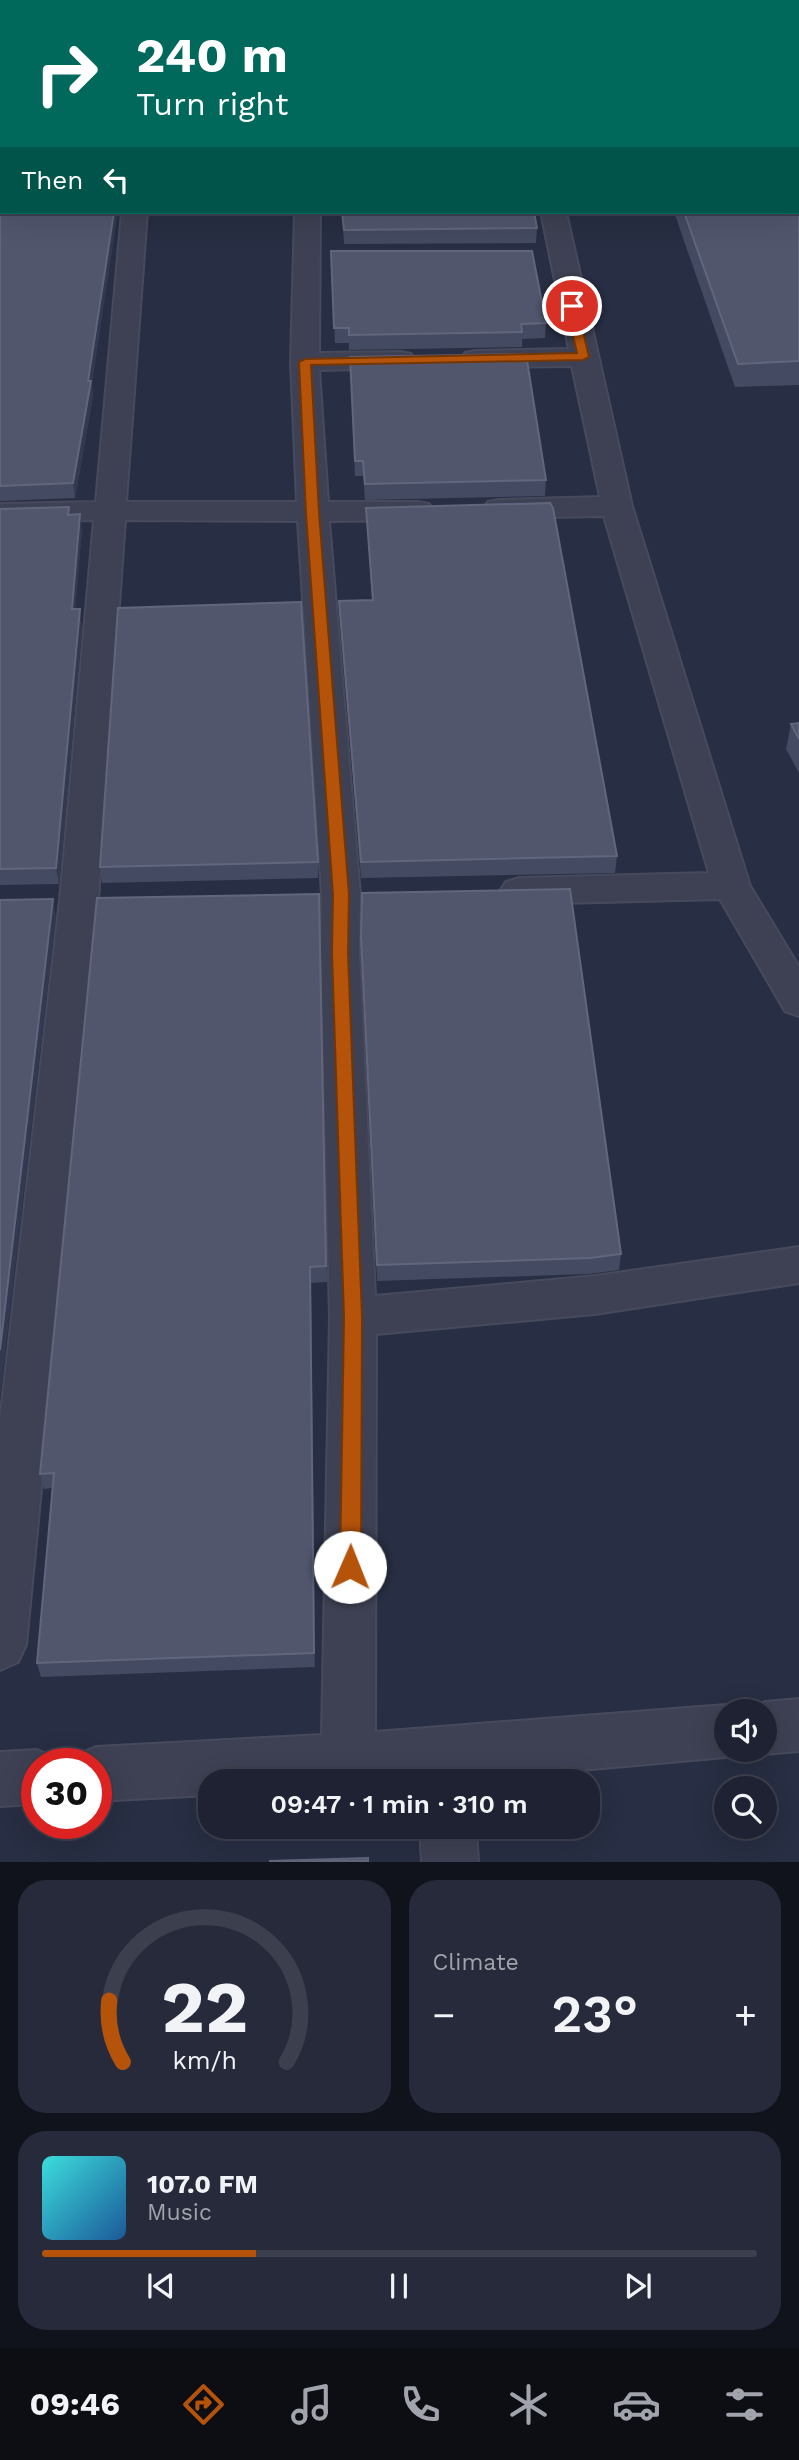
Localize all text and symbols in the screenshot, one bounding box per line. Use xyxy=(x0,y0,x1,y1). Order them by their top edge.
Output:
text: 240 m xyxy=(136,26,288,84)
icon: right xyxy=(21,28,112,119)
text: Turn right xyxy=(136,85,288,123)
icon: left xyxy=(97,161,135,199)
text: Then xyxy=(21,165,83,195)
pin xyxy=(542,276,602,336)
icon: arrive xyxy=(553,287,591,325)
position arrow xyxy=(313,1530,387,1604)
map controls xyxy=(714,1699,777,1839)
button: sound xyxy=(714,1699,777,1762)
speed limit sign: 30 xyxy=(21,1748,112,1839)
button: search xyxy=(714,1776,777,1839)
text: 09:47 · 1 min · 310 m xyxy=(271,1789,528,1819)
text: Climate xyxy=(433,1949,519,1976)
text: 22 xyxy=(161,1965,248,2051)
text: 23° xyxy=(552,1984,638,2045)
text: − xyxy=(433,1993,455,2037)
text: + xyxy=(734,1993,757,2037)
text: km/h xyxy=(172,2046,236,2075)
text: 107.0 FM xyxy=(147,2169,258,2199)
text: Music xyxy=(147,2199,212,2226)
icon: previous xyxy=(142,2267,180,2305)
icon: pause xyxy=(380,2267,418,2305)
icon: next xyxy=(619,2267,657,2305)
icon: directions xyxy=(179,2380,228,2429)
icon: music xyxy=(287,2380,336,2429)
icon: phone xyxy=(396,2380,445,2429)
icon: climate xyxy=(504,2380,553,2429)
icon: car xyxy=(612,2380,661,2429)
icon: filters xyxy=(720,2380,769,2429)
text: 09:46 xyxy=(30,2385,120,2423)

